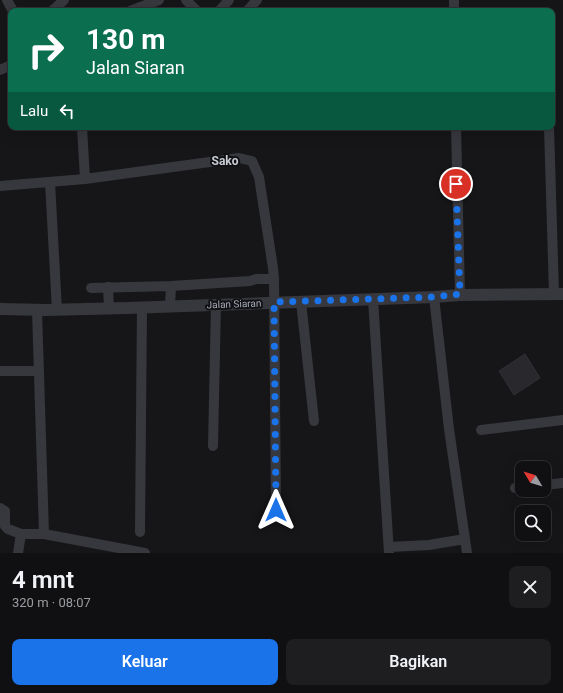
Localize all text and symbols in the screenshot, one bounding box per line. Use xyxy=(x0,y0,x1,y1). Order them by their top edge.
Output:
text: 130 m xyxy=(86,23,165,56)
icon: right xyxy=(20,24,72,76)
text: Jalan Siaran xyxy=(86,57,185,78)
icon: left xyxy=(56,100,78,122)
text: Lalu xyxy=(20,102,48,120)
district label: Sako xyxy=(212,154,239,168)
pin xyxy=(439,167,473,201)
icon: arrive xyxy=(445,173,467,195)
street label: Jalan Siaran xyxy=(206,298,262,310)
north arrow xyxy=(515,461,551,497)
map controls xyxy=(515,461,551,541)
position arrow xyxy=(255,489,297,531)
button: search xyxy=(515,505,551,541)
text: 4 mnt xyxy=(12,566,74,594)
button: close xyxy=(509,566,551,608)
text: 320 m · 08:07 xyxy=(12,595,91,610)
button: Keluar xyxy=(12,639,278,685)
button: Bagikan xyxy=(286,639,551,685)

